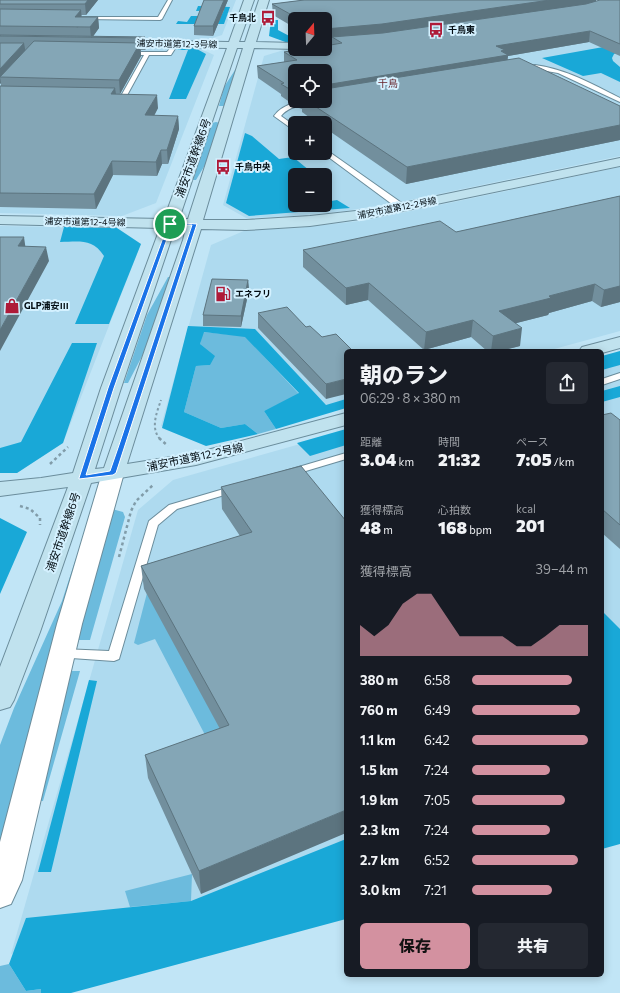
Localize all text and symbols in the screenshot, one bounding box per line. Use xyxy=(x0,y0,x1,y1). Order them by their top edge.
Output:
bus stop icon: 千鳥北 xyxy=(259,9,277,27)
place label: 千鳥北 xyxy=(229,12,256,23)
north arrow xyxy=(288,12,332,56)
map controls xyxy=(288,12,332,212)
bus stop icon: 千鳥東 xyxy=(427,21,445,39)
place label: 千鳥東 xyxy=(448,24,475,35)
street label: 浦安市道第12-3号線 xyxy=(137,37,218,50)
button: locate xyxy=(288,64,332,108)
district label: 千鳥 xyxy=(378,77,398,89)
street label: 浦安市道幹線6号 xyxy=(172,116,213,199)
button: + xyxy=(288,116,332,160)
bus stop icon: 千鳥中央 xyxy=(214,158,232,176)
place label: 千鳥中央 xyxy=(235,161,271,172)
button: − xyxy=(288,168,332,212)
street label: 浦安市道第12-2号線 xyxy=(356,194,439,221)
pin xyxy=(153,207,187,241)
icon: arrive xyxy=(159,213,181,235)
street label: 浦安市道第12-4号線 xyxy=(44,215,127,228)
fuel station icon: エネフリ xyxy=(214,285,232,303)
place label: エネフリ xyxy=(235,288,271,299)
shop icon: GLP浦安Ⅲ xyxy=(3,297,21,315)
place label: GLP浦安Ⅲ xyxy=(24,300,69,311)
text: 朝のラン xyxy=(360,361,448,388)
button: share xyxy=(546,362,588,404)
text: 06:29 · 8 × 380 m xyxy=(360,390,460,406)
text: 距離 xyxy=(360,435,382,448)
text: 時間 xyxy=(438,435,460,448)
text: ペース xyxy=(516,435,548,448)
street label: 浦安市道第12-2号線 xyxy=(145,440,244,473)
text: 3.04 xyxy=(360,449,396,470)
text: 21:32 xyxy=(438,449,480,470)
text: 7:05 xyxy=(516,449,552,470)
text: km xyxy=(396,455,414,468)
text: /km xyxy=(552,455,574,468)
street label: 浦安市道幹線6号 xyxy=(43,490,82,574)
text: kcal xyxy=(516,502,536,515)
text: 獲得標高 xyxy=(360,503,404,516)
text: 心拍数 xyxy=(438,503,471,516)
text: 201 xyxy=(516,515,545,536)
text: 48 xyxy=(360,517,381,538)
text: 168 xyxy=(438,517,467,538)
text: m xyxy=(381,523,393,536)
text: bpm xyxy=(467,523,492,536)
text: 39–44 m xyxy=(536,561,588,577)
text: 獲得標高 xyxy=(360,563,412,579)
text: 380 m xyxy=(360,672,398,688)
text: 6:58 xyxy=(424,672,450,688)
text: 760 m xyxy=(360,702,398,718)
text: 6:49 xyxy=(424,702,451,718)
text: 1.1 km xyxy=(360,732,396,748)
text: 6:42 xyxy=(424,732,450,748)
text: 1.5 km xyxy=(360,762,398,778)
text: 7:24 xyxy=(424,762,449,778)
text: 1.9 km xyxy=(360,792,398,808)
text: 7:05 xyxy=(424,792,450,808)
text: 2.3 km xyxy=(360,822,400,838)
text: 7:24 xyxy=(424,822,449,838)
text: 2.7 km xyxy=(360,852,399,868)
text: 6:52 xyxy=(424,852,450,868)
text: 3.0 km xyxy=(360,882,401,898)
text: 7:21 xyxy=(424,882,447,898)
button: 保存 xyxy=(360,923,470,969)
button: 共有 xyxy=(478,923,588,969)

